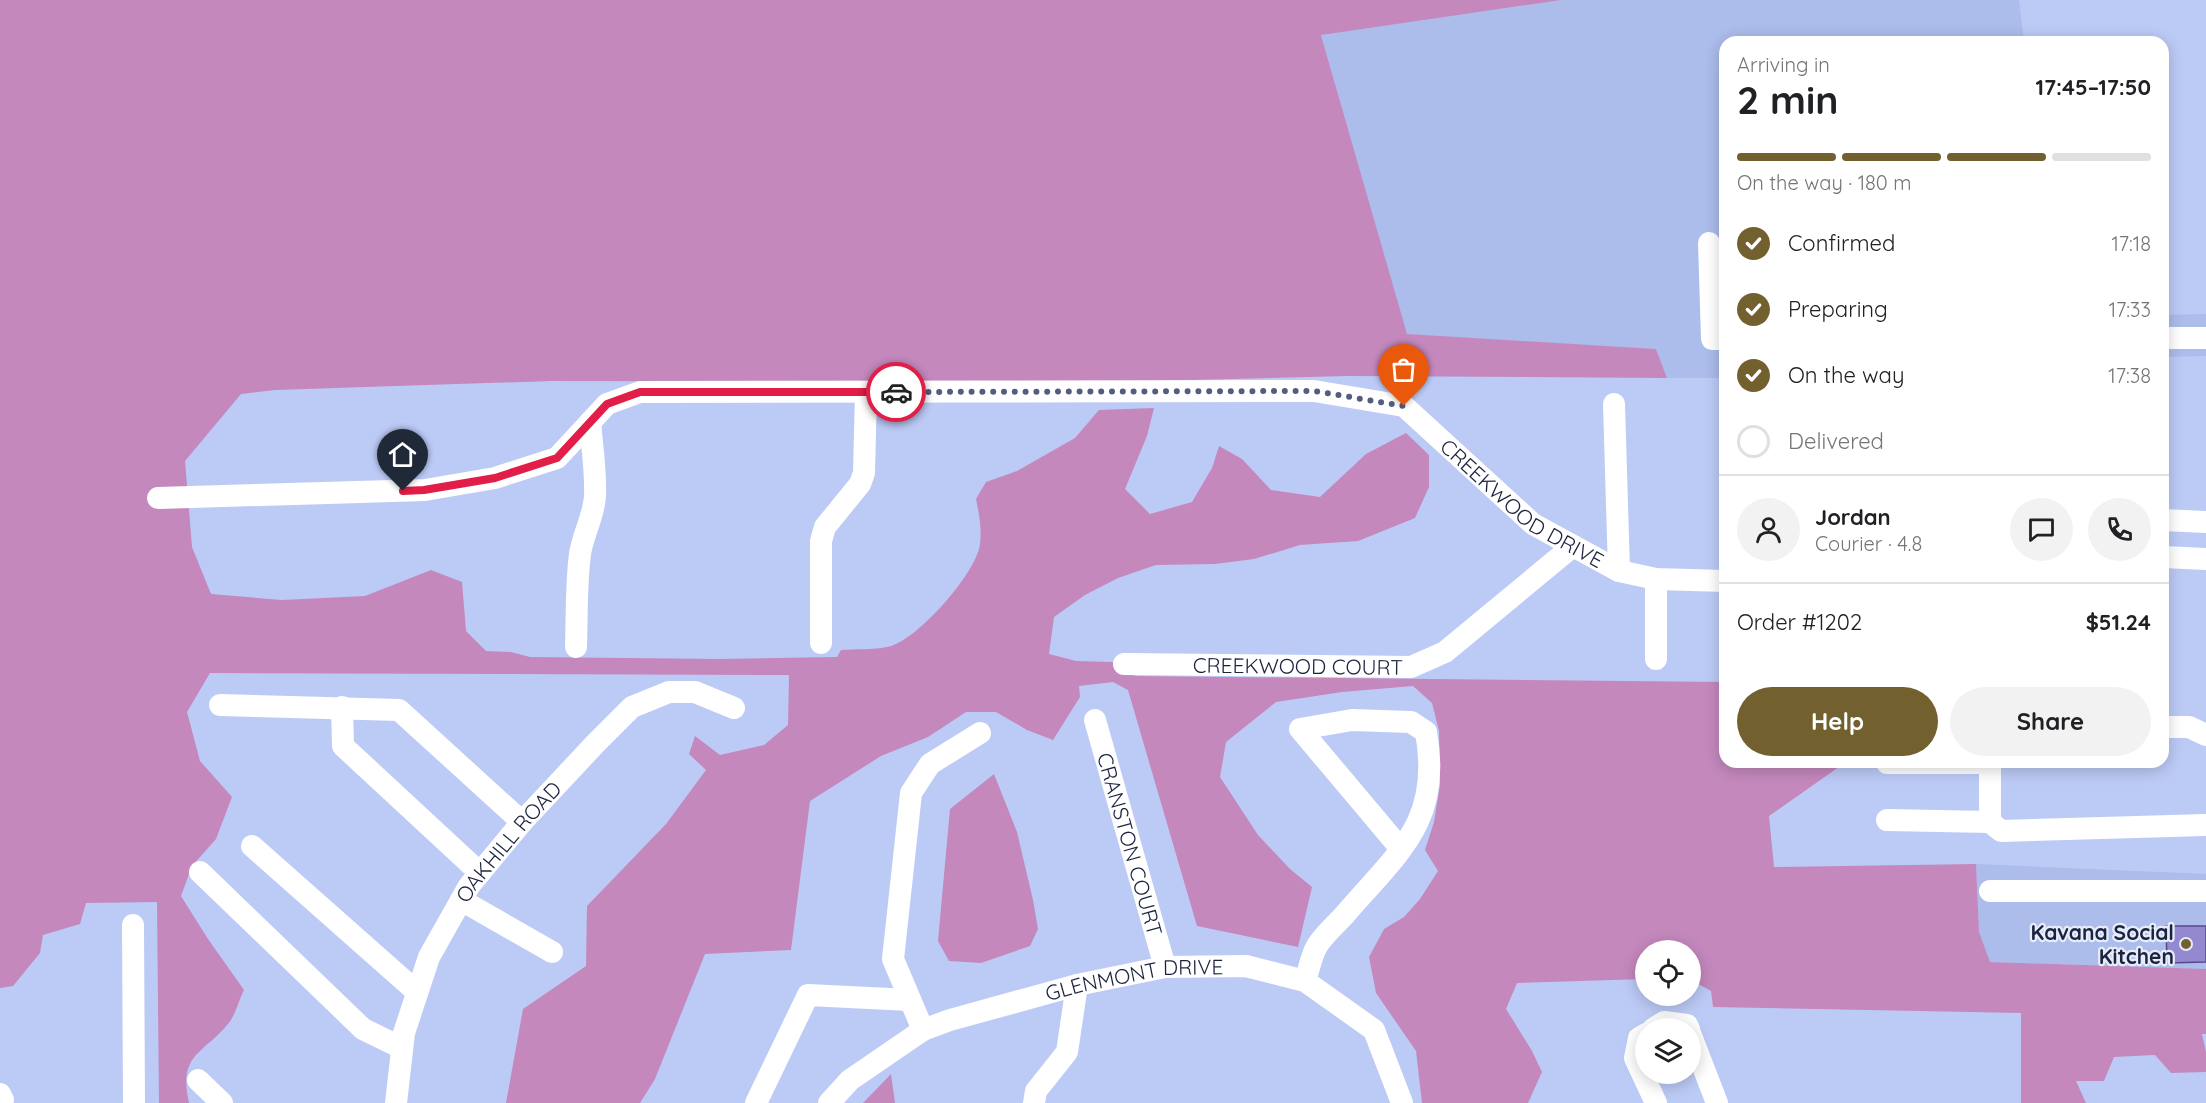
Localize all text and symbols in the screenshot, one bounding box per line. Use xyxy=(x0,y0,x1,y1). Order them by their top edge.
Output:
text: Arriving in xyxy=(1737,52,1830,77)
text: 17:45–17:50 xyxy=(2035,73,2151,101)
text: 2 min xyxy=(1737,75,1839,124)
text: On the way · 180 m xyxy=(1737,170,1911,195)
icon: check xyxy=(1737,227,1770,260)
text: Confirmed xyxy=(1788,229,1895,257)
text: 17:18 xyxy=(2111,231,2151,256)
icon: check xyxy=(1737,293,1770,326)
text: Preparing xyxy=(1788,295,1888,323)
text: 17:33 xyxy=(2109,297,2151,322)
pin xyxy=(1378,344,1429,406)
icon: bag xyxy=(1387,353,1420,386)
icon: check xyxy=(1737,359,1770,392)
text: On the way xyxy=(1788,361,1904,389)
courier xyxy=(866,362,926,422)
text: 17:38 xyxy=(2108,363,2151,388)
icon: car xyxy=(880,376,913,409)
text: Delivered xyxy=(1788,427,1884,455)
pin xyxy=(377,429,428,491)
street label: CREEKWOOD DRIVE xyxy=(1435,433,1608,573)
icon: home xyxy=(386,438,419,471)
button: person xyxy=(1737,498,1800,561)
button: chat xyxy=(2010,498,2073,561)
button: phone xyxy=(2088,498,2151,561)
text: Jordan xyxy=(1815,503,1891,531)
text: Courier · 4.8 xyxy=(1815,531,1922,556)
text: Order #1202 xyxy=(1737,608,1862,636)
text: $51.24 xyxy=(2086,608,2151,636)
street label: CREEKWOOD COURT xyxy=(1193,652,1403,680)
button: Help xyxy=(1737,687,1938,756)
button: Share xyxy=(1950,687,2151,756)
street label: CRANSTON COURT xyxy=(1092,750,1168,939)
street label: OAKHILL ROAD xyxy=(450,776,567,907)
place label: Kavana Social Kitchen xyxy=(2030,919,2174,969)
marker: Kavana Social Kitchen xyxy=(2179,937,2193,951)
map controls xyxy=(1635,940,1701,1084)
button: locate xyxy=(1635,940,1701,1006)
street label: GLENMONT DRIVE xyxy=(1042,953,1223,1006)
button: layers xyxy=(1635,1018,1701,1084)

